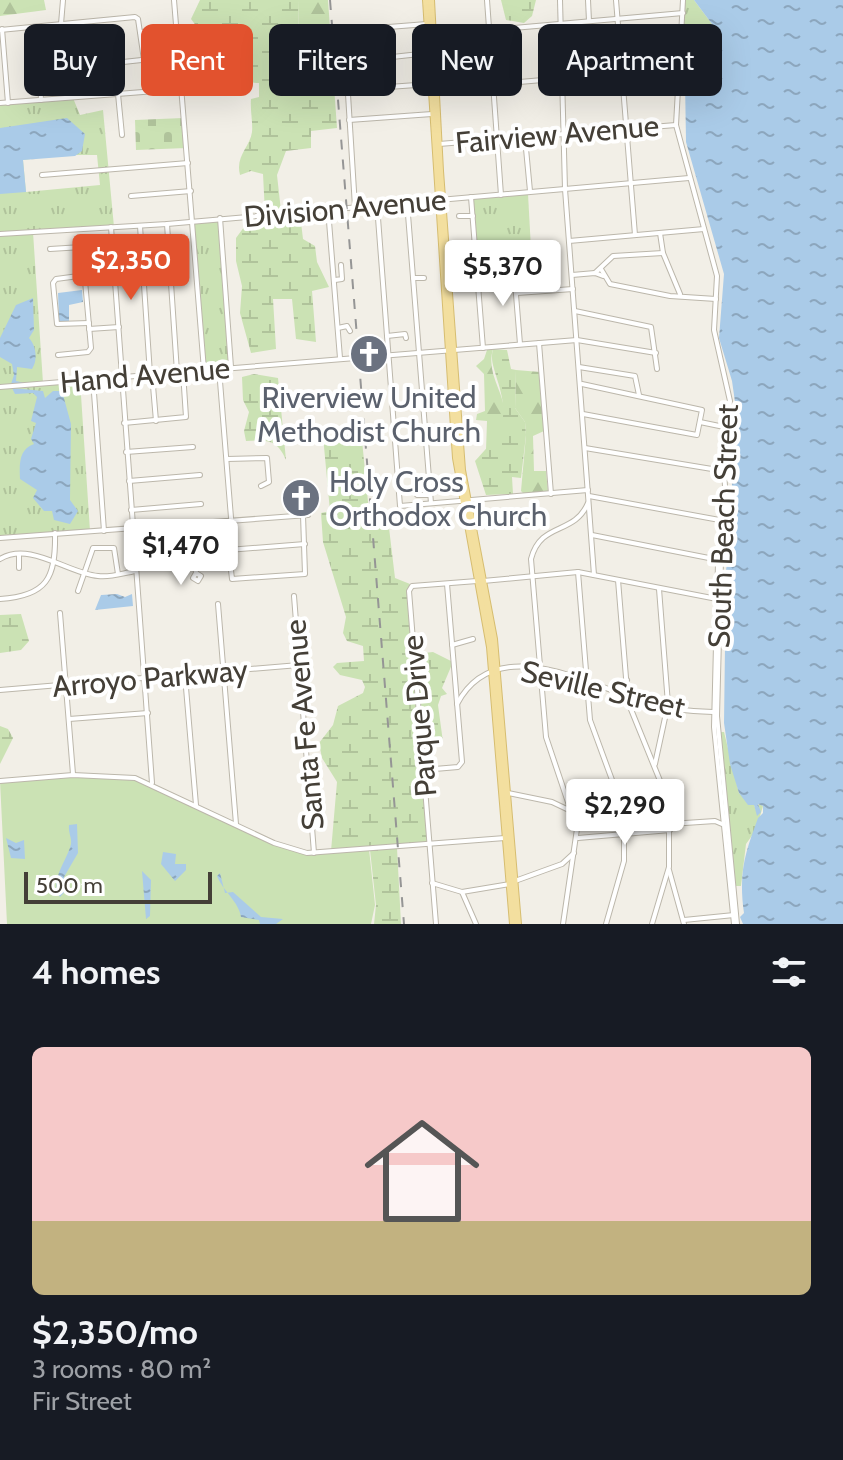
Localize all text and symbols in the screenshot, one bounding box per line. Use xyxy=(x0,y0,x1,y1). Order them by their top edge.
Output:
chip: Buy xyxy=(24,24,125,96)
chip: Rent xyxy=(141,24,253,96)
chip: Filters xyxy=(269,24,396,96)
chip: New xyxy=(412,24,522,96)
chip: Apartment xyxy=(538,24,722,96)
street label: Fairview Avenue xyxy=(454,107,660,161)
street label: Division Avenue xyxy=(242,181,448,235)
pin: $2,350 xyxy=(66,234,196,302)
pin: $5,370 xyxy=(438,240,568,308)
text: $2,350 xyxy=(90,244,172,276)
text: $5,370 xyxy=(463,250,543,282)
church icon: Riverview United Methodist Church xyxy=(348,333,390,375)
street label: Hand Avenue xyxy=(58,349,232,401)
place label: Riverview United Methodist Church xyxy=(257,379,481,450)
street label: South Beach Street xyxy=(700,403,746,649)
place label: Holy Cross Orthodox Church xyxy=(329,463,547,534)
church icon: Holy Cross Orthodox Church xyxy=(280,477,322,519)
pin: $1,470 xyxy=(116,519,246,587)
text: $1,470 xyxy=(142,529,220,561)
street label: Santa Fe Avenue xyxy=(276,618,332,832)
street label: Parque Drive xyxy=(394,634,444,798)
street label: Arroyo Parkway xyxy=(51,651,249,705)
street label: Seville Street xyxy=(517,652,689,726)
pin: $2,290 xyxy=(560,779,690,847)
text: $2,290 xyxy=(584,789,666,821)
scale bar xyxy=(24,868,212,904)
text: 500 m xyxy=(36,872,103,899)
icon: filters xyxy=(767,950,811,994)
text: 4 homes xyxy=(32,951,160,993)
icon: home xyxy=(350,1099,494,1243)
text: $2,350/mo xyxy=(32,1311,198,1353)
text: 3 rooms · 80 m² xyxy=(32,1353,211,1385)
text: Fir Street xyxy=(32,1385,132,1417)

